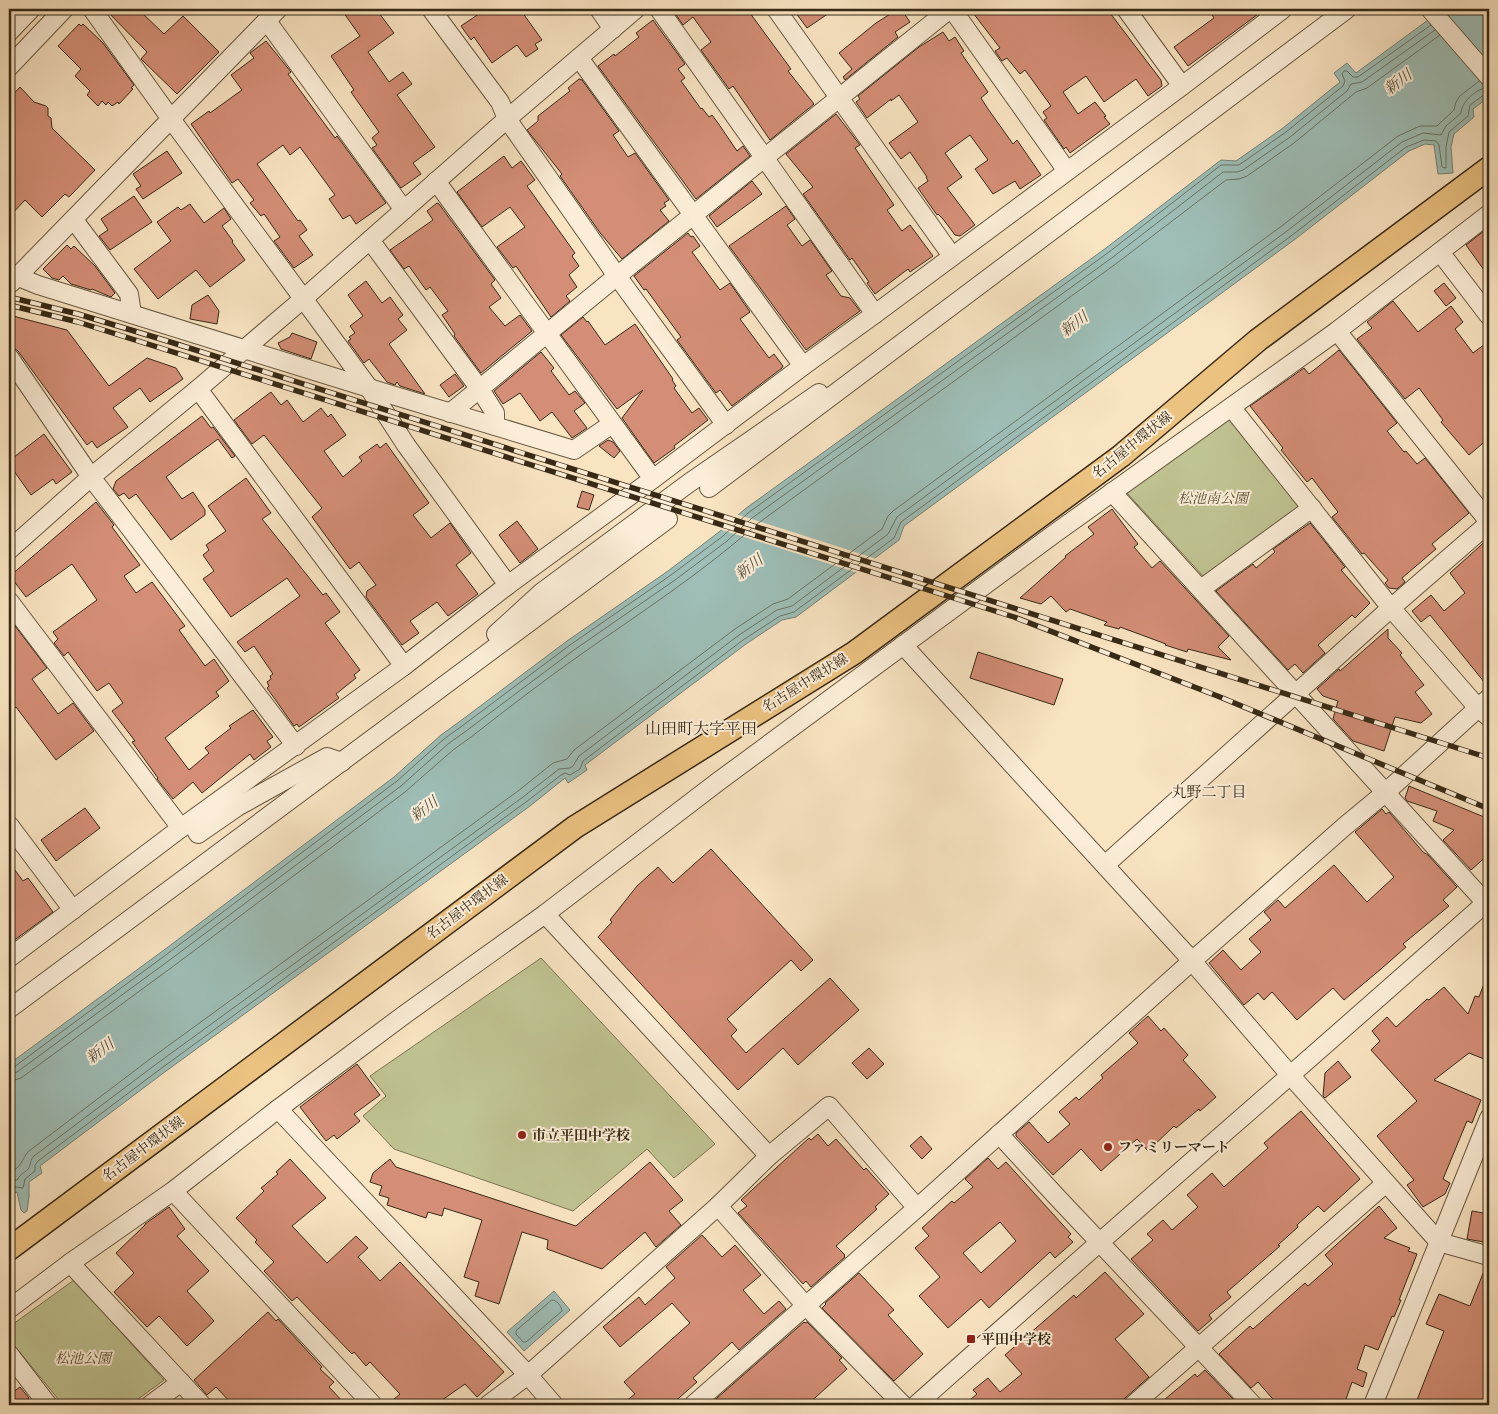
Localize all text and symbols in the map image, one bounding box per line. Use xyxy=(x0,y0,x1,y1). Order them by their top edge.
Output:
water label: 新川 xyxy=(1380,64,1418,99)
water label: 新川 xyxy=(1056,306,1094,341)
street label: 名古屋中環状線 xyxy=(1088,407,1176,483)
park label: 松池南公園 xyxy=(1178,489,1250,508)
water label: 新川 xyxy=(731,549,769,584)
street label: 名古屋中環状線 xyxy=(758,649,852,717)
district label: 山田町大字平田 xyxy=(645,718,757,740)
district label: 丸野二丁目 xyxy=(1171,782,1247,802)
water label: 新川 xyxy=(406,791,444,826)
street label: 名古屋中環状線 xyxy=(422,870,512,944)
water label: 新川 xyxy=(82,1033,120,1068)
street label: 名古屋中環状線 xyxy=(98,1112,188,1186)
place label: 市立平田中学校 xyxy=(532,1126,630,1145)
marker: 市立平田中学校 xyxy=(516,1129,528,1141)
place label: ファミリーマート xyxy=(1118,1138,1230,1157)
marker: ファミリーマート xyxy=(1102,1141,1114,1153)
place label: 平田中学校 xyxy=(981,1330,1051,1349)
marker: 平田中学校 xyxy=(965,1333,977,1345)
park label: 松池公園 xyxy=(55,1349,113,1368)

